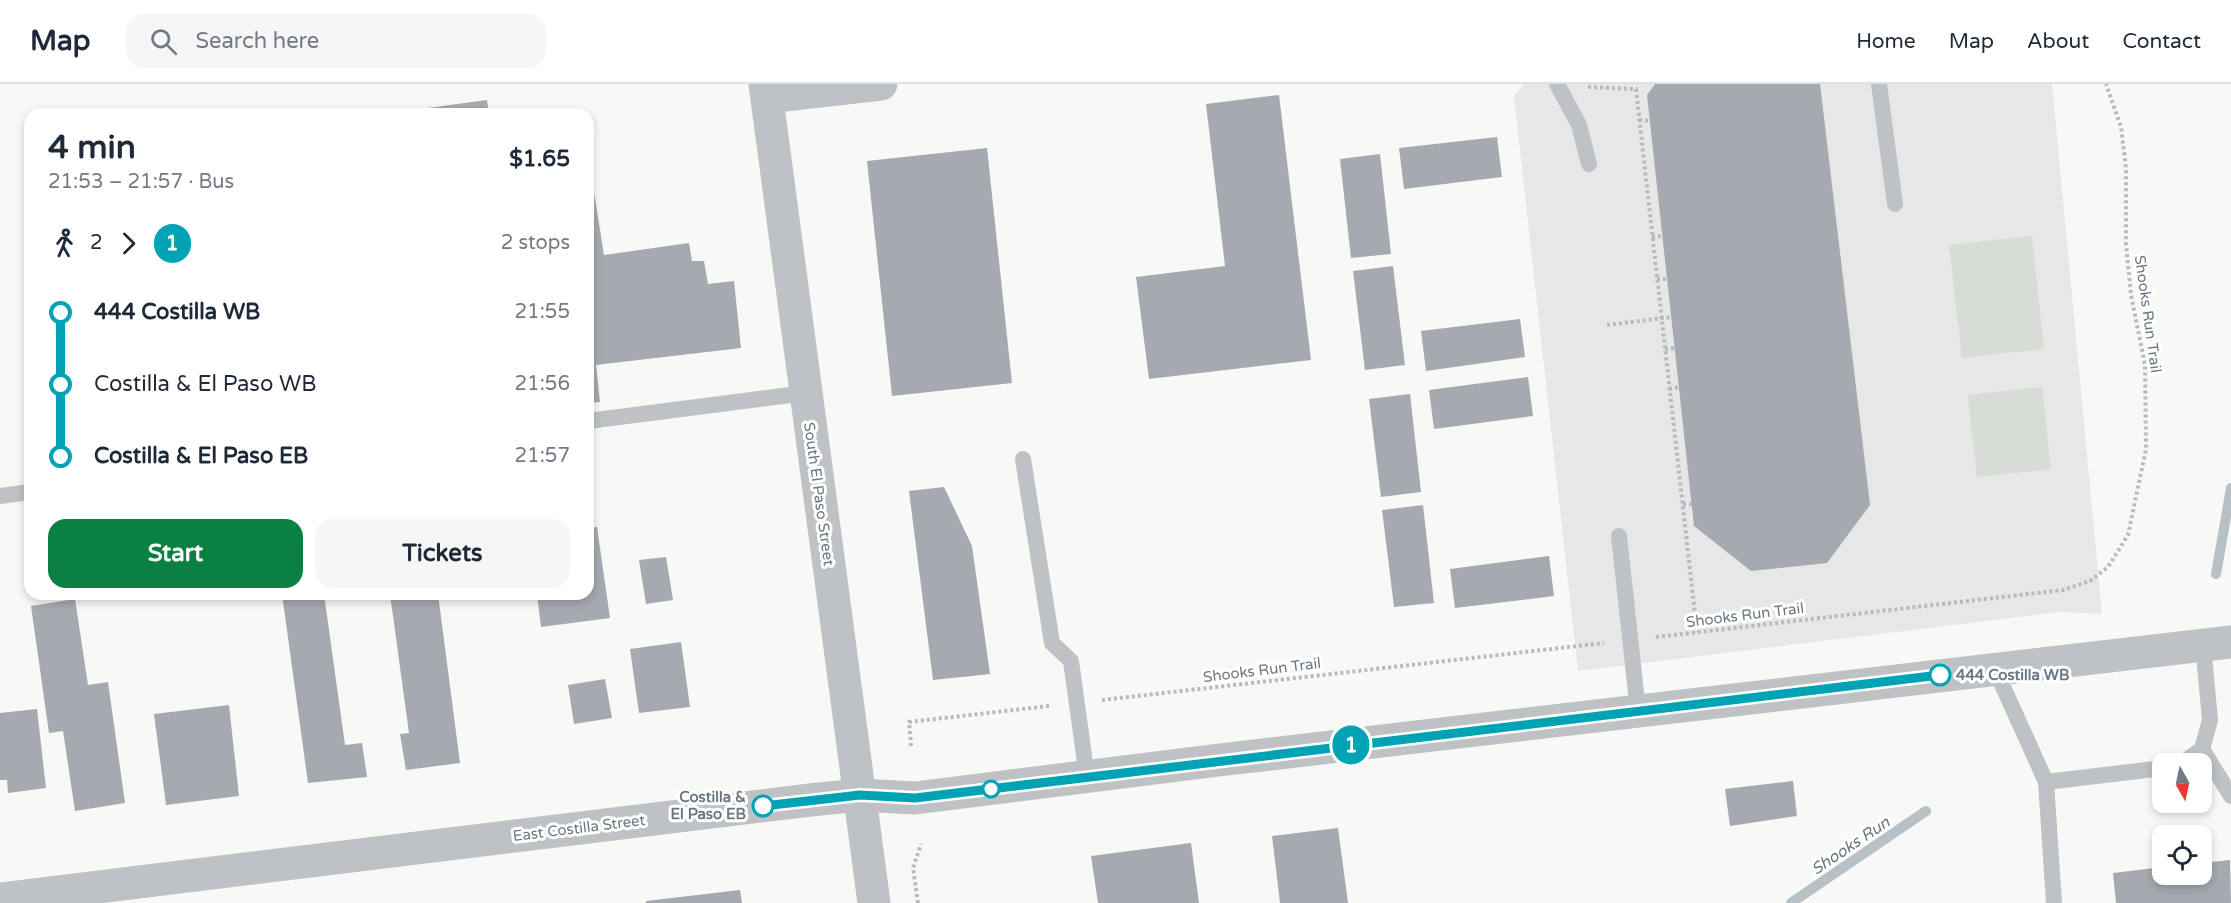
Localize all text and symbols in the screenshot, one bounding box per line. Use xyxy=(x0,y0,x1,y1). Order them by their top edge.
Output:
search box xyxy=(126,14,546,68)
text: Map xyxy=(30,24,90,58)
icon: search xyxy=(147,25,180,58)
text: Search here xyxy=(195,28,319,54)
text: Home xyxy=(1856,29,1916,54)
text: Map xyxy=(1949,29,1994,54)
text: About xyxy=(2027,29,2089,54)
text: Contact xyxy=(2122,29,2201,54)
text: 4 min xyxy=(48,128,136,167)
text: $1.65 xyxy=(509,146,570,172)
text: 21:53 – 21:57 · Bus xyxy=(48,170,234,194)
icon: walk xyxy=(48,227,81,260)
icon: forward xyxy=(112,227,145,260)
text: 2 xyxy=(90,231,103,255)
text: 1 xyxy=(166,231,179,256)
text: 2 stops xyxy=(501,231,570,255)
street label: Shooks Run Trail xyxy=(2131,254,2165,374)
text: 444 Costilla WB xyxy=(94,299,260,325)
text: 21:55 xyxy=(515,300,570,324)
text: Costilla & El Paso WB xyxy=(94,371,317,397)
text: 21:56 xyxy=(515,372,570,396)
street label: South El Paso Street xyxy=(800,421,838,567)
text: Costilla & El Paso EB xyxy=(94,443,308,469)
text: 21:57 xyxy=(515,444,570,468)
button: Start xyxy=(48,519,303,588)
button: Tickets xyxy=(315,519,570,588)
street label: Shooks Run Trail xyxy=(1685,599,1805,631)
street label: Shooks Run Trail xyxy=(1202,654,1322,686)
marker: 444 Costilla WB xyxy=(1929,664,1951,686)
place label: 444 Costilla WB xyxy=(1956,666,2069,684)
line badge: 1 xyxy=(1332,726,1370,764)
text: 1 xyxy=(1344,733,1358,758)
north arrow xyxy=(2152,753,2212,813)
map controls xyxy=(2152,753,2212,885)
unlabelled marker xyxy=(982,780,1000,798)
place label: Costilla & El Paso EB xyxy=(670,788,746,823)
marker: Costilla & El Paso EB xyxy=(752,795,774,817)
street label: East Costilla Street xyxy=(512,811,646,845)
water label: Shooks Run xyxy=(1808,812,1895,879)
button: locate xyxy=(2152,825,2212,885)

